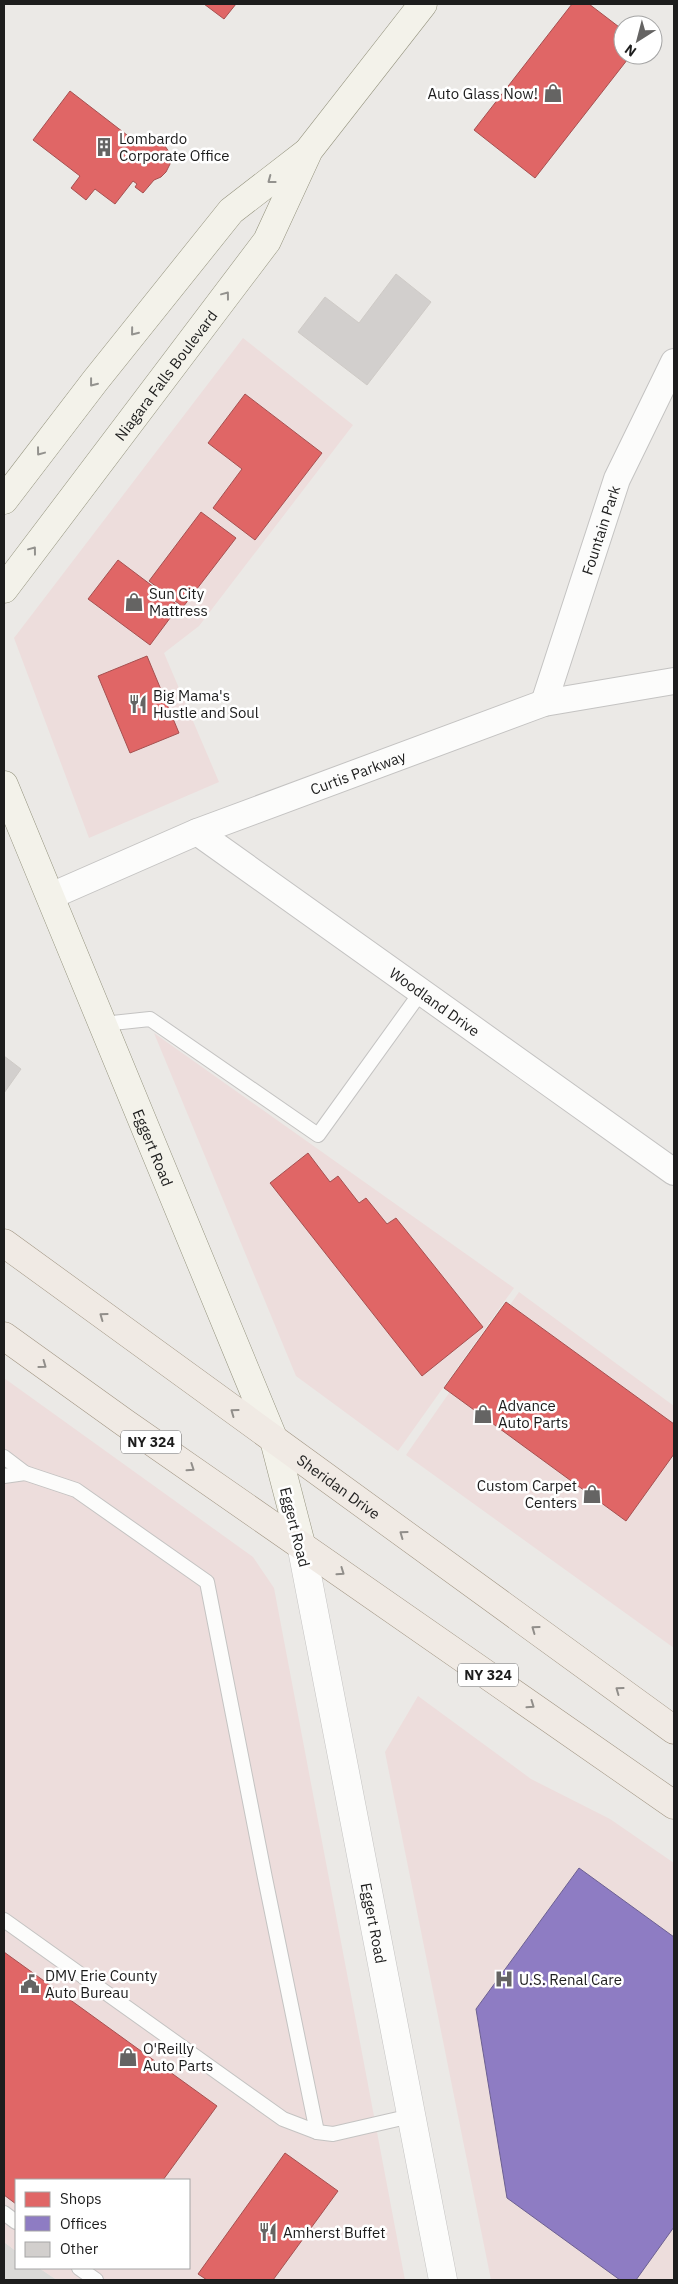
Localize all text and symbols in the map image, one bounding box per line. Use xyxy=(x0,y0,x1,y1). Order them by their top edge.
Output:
north arrow xyxy=(613,15,663,65)
text: N xyxy=(621,40,640,61)
shop icon: Auto Glass Now! xyxy=(542,82,564,104)
place label: Auto Glass Now! xyxy=(427,84,538,103)
place label: Lombardo Corporate Office xyxy=(119,129,229,165)
building icon: Lombardo Corporate Office xyxy=(93,136,115,158)
one-way arrow xyxy=(267,174,277,183)
one-way arrow xyxy=(221,292,229,301)
street label: Niagara Falls Boulevard xyxy=(110,306,221,444)
one-way arrow xyxy=(130,326,139,335)
one-way arrow xyxy=(90,377,99,387)
one-way arrow xyxy=(38,446,46,455)
street label: Fountain Park xyxy=(577,483,624,577)
one-way arrow xyxy=(28,547,36,556)
place label: Sun City Mattress xyxy=(149,584,208,620)
shop icon: Sun City Mattress xyxy=(123,591,145,613)
place label: Big Mama's Hustle and Soul xyxy=(153,686,259,722)
restaurant icon: Big Mama's Hustle and Soul xyxy=(127,693,149,715)
street label: Curtis Parkway xyxy=(307,746,409,799)
street label: Woodland Drive xyxy=(386,963,484,1040)
street label: Eggert Road xyxy=(129,1106,178,1189)
one-way arrow xyxy=(99,1313,109,1322)
one-way arrow xyxy=(37,1359,47,1368)
place label: Advance Auto Parts xyxy=(498,1396,568,1432)
shop icon: Advance Auto Parts xyxy=(472,1403,494,1425)
one-way arrow xyxy=(231,1408,240,1418)
road number: NY 324 xyxy=(121,1430,181,1454)
street label: Sheridan Drive xyxy=(293,1450,384,1523)
one-way arrow xyxy=(185,1462,194,1471)
place label: Custom Carpet Centers xyxy=(477,1476,577,1512)
shop icon: Custom Carpet Centers xyxy=(581,1483,603,1505)
street label: Eggert Road xyxy=(276,1485,314,1569)
one-way arrow xyxy=(400,1531,409,1540)
one-way arrow xyxy=(335,1566,345,1575)
one-way arrow xyxy=(531,1626,541,1635)
road number: NY 324 xyxy=(458,1664,518,1686)
one-way arrow xyxy=(616,1688,625,1696)
one-way arrow xyxy=(526,1699,535,1708)
street label: Eggert Road xyxy=(357,1881,391,1965)
place label: DMV Erie County Auto Bureau xyxy=(45,1966,158,2002)
hospital icon: U.S. Renal Care xyxy=(493,1968,515,1990)
place label: U.S. Renal Care xyxy=(519,1970,622,1989)
public building icon: DMV Erie County Auto Bureau xyxy=(19,1973,41,1995)
place label: O'Reilly Auto Parts xyxy=(143,2039,213,2075)
shop icon: O'Reilly Auto Parts xyxy=(117,2046,139,2068)
legend xyxy=(15,2179,190,2269)
text: Shops xyxy=(60,2189,102,2208)
text: Offices xyxy=(60,2214,107,2233)
restaurant icon: Amherst Buffet xyxy=(257,2221,279,2243)
place label: Amherst Buffet xyxy=(283,2223,385,2242)
text: Other xyxy=(60,2239,99,2258)

